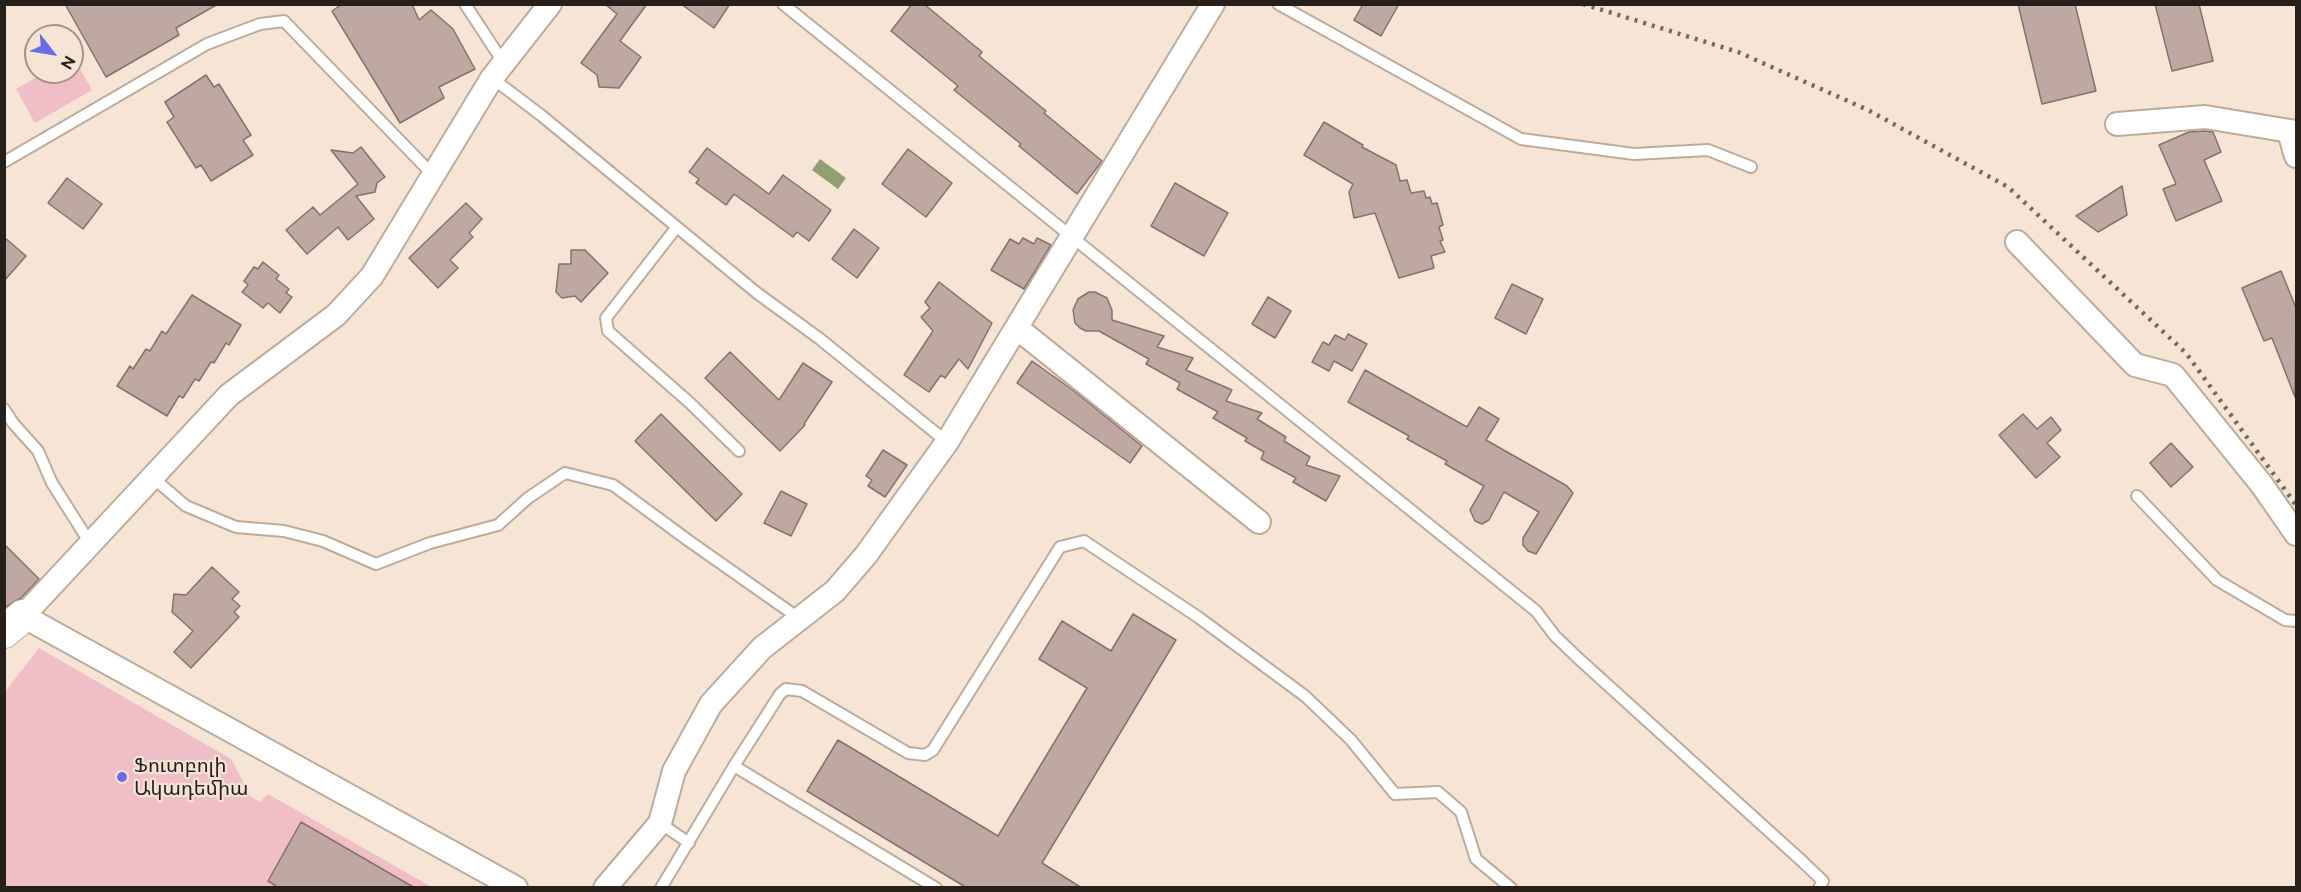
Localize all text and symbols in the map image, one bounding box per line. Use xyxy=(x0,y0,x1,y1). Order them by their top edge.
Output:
north arrow xyxy=(24,24,84,84)
text: N xyxy=(57,52,79,73)
place label: Ֆուտբոլի Ակադեմիա xyxy=(134,754,248,801)
marker: Ֆուտբոլի Ակադեմիա xyxy=(115,770,129,784)

